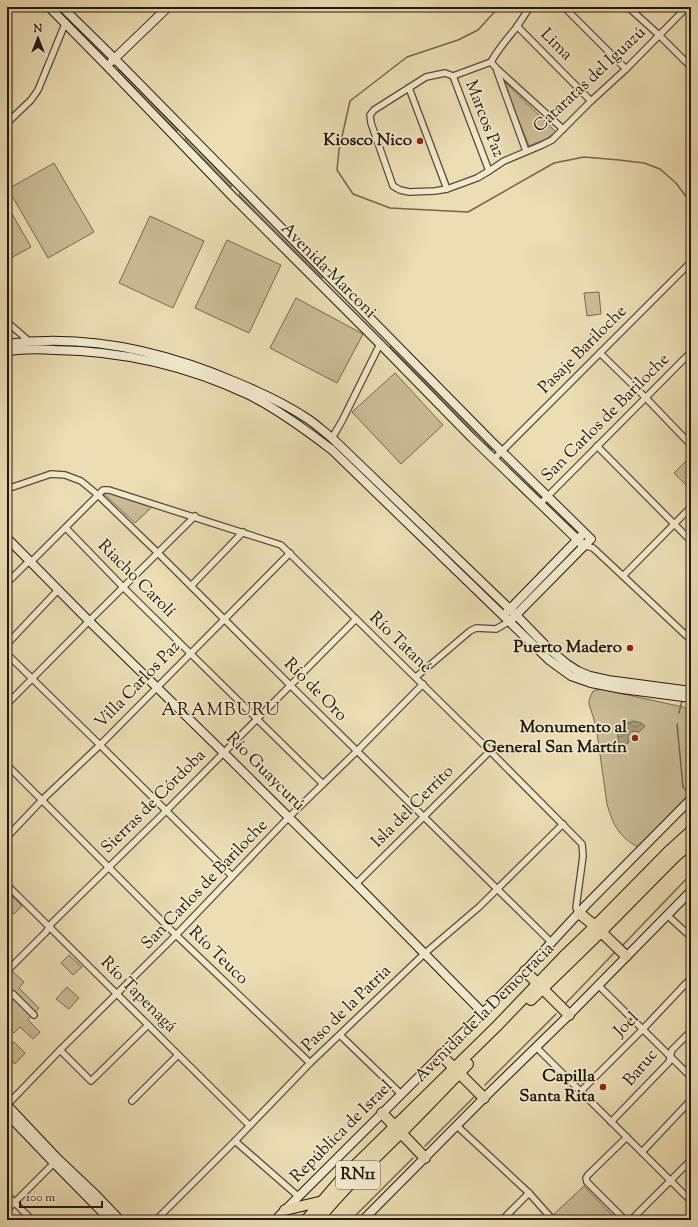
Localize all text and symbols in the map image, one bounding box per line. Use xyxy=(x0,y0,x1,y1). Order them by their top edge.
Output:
north arrow xyxy=(18,18,58,58)
text: N xyxy=(33,21,43,37)
street label: Cataratas del Iguazú xyxy=(528,21,652,139)
street label: Lima xyxy=(534,23,578,67)
street label: Marcos Paz xyxy=(458,77,510,161)
place label: Kiosco Nico xyxy=(323,129,412,153)
marker: Kiosco Nico xyxy=(415,136,425,146)
street label: Avenida Marconi xyxy=(275,218,381,324)
street label: Pasaje Bariloche xyxy=(533,300,633,400)
street label: San Carlos de Bariloche xyxy=(536,348,676,488)
street label: Riacho Carolí xyxy=(92,535,180,623)
street label: Río Tatané xyxy=(363,607,437,679)
street label: Villa Carlos Paz xyxy=(90,636,186,734)
place label: Puerto Madero xyxy=(514,636,622,660)
marker: Puerto Madero xyxy=(625,643,635,653)
street label: Río de Oro xyxy=(278,653,352,727)
district label: ARAMBURU xyxy=(161,698,281,724)
place label: Monumento al General San Martín xyxy=(483,716,628,760)
street label: Río Guaycurú xyxy=(220,727,310,817)
marker: Monumento al General San Martín xyxy=(630,733,640,743)
street label: Sierras de Córdoba xyxy=(96,744,212,860)
street label: Isla del Cerrito xyxy=(366,760,460,854)
street label: San Carlos de Bariloche xyxy=(136,814,274,956)
street label: Río Teuco xyxy=(183,921,253,991)
street label: Avenida de la Democracia xyxy=(410,938,560,1088)
street label: Río Tapenagá xyxy=(94,951,182,1039)
street label: Paso de la Patria xyxy=(297,960,397,1058)
street label: Joel xyxy=(608,1007,645,1044)
street label: Baruc xyxy=(618,1044,664,1092)
place label: Capilla Santa Rita xyxy=(519,1065,595,1109)
street label: República de Israel xyxy=(285,1075,399,1189)
marker: Capilla Santa Rita xyxy=(598,1082,608,1092)
road number: RN11 xyxy=(336,1161,380,1189)
scale bar xyxy=(20,1183,102,1209)
text: 100 m xyxy=(26,1189,55,1207)

